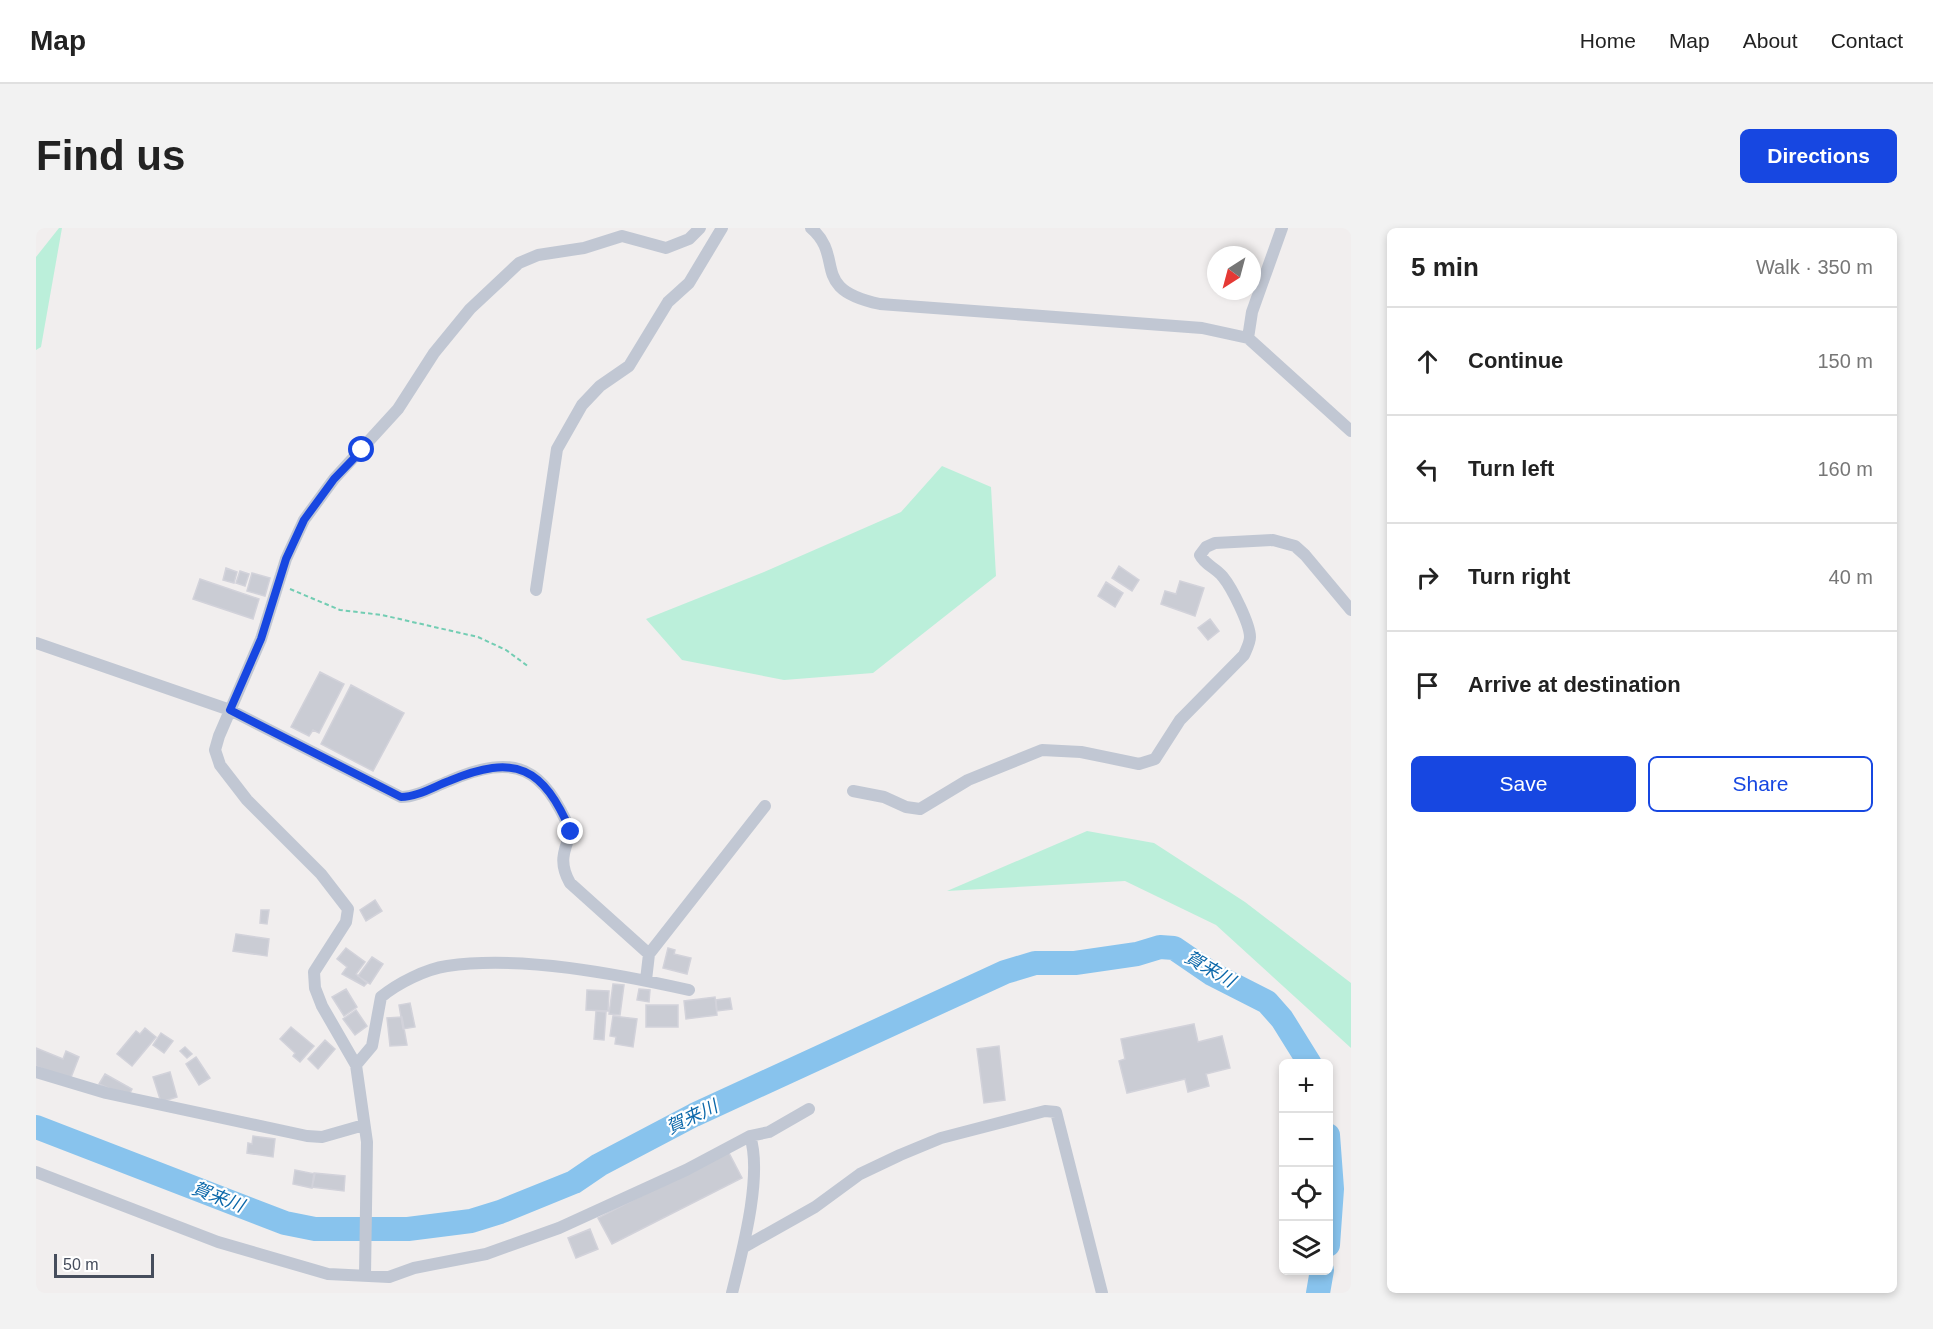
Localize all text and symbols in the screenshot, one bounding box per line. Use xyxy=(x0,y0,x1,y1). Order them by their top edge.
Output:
text: Map xyxy=(30,25,86,56)
text: Home xyxy=(1580,29,1636,52)
text: Map xyxy=(1669,29,1710,52)
text: About xyxy=(1743,29,1798,52)
text: Contact xyxy=(1831,29,1903,52)
button: Directions xyxy=(1740,129,1897,183)
text: Find us xyxy=(36,132,185,179)
north arrow xyxy=(1207,246,1261,300)
text: 5 min xyxy=(1411,252,1479,282)
text: Walk · 350 m xyxy=(1756,256,1873,278)
icon: ahead xyxy=(1411,345,1444,378)
text: Continue xyxy=(1468,348,1563,373)
text: 150 m xyxy=(1817,350,1873,372)
route start xyxy=(348,436,374,462)
icon: left xyxy=(1411,453,1444,486)
text: Turn left xyxy=(1468,456,1554,481)
text: 160 m xyxy=(1817,458,1873,480)
icon: right xyxy=(1411,561,1444,594)
text: Turn right xyxy=(1468,564,1570,589)
text: 40 m xyxy=(1829,566,1873,588)
icon: arrive xyxy=(1411,669,1444,702)
text: Arrive at destination xyxy=(1468,672,1681,697)
button: Save xyxy=(1411,756,1636,812)
button: Share xyxy=(1648,756,1873,812)
route end xyxy=(557,818,583,844)
water label: 賀来川 xyxy=(1182,947,1240,992)
map controls xyxy=(1279,1059,1333,1275)
button: + xyxy=(1279,1059,1333,1113)
water label: 賀来川 xyxy=(663,1095,722,1138)
button: − xyxy=(1279,1113,1333,1167)
button: locate xyxy=(1279,1167,1333,1221)
water label: 賀来川 xyxy=(189,1178,249,1217)
button: layers xyxy=(1279,1221,1333,1275)
scale bar xyxy=(54,1251,154,1278)
text: 50 m xyxy=(63,1256,99,1273)

